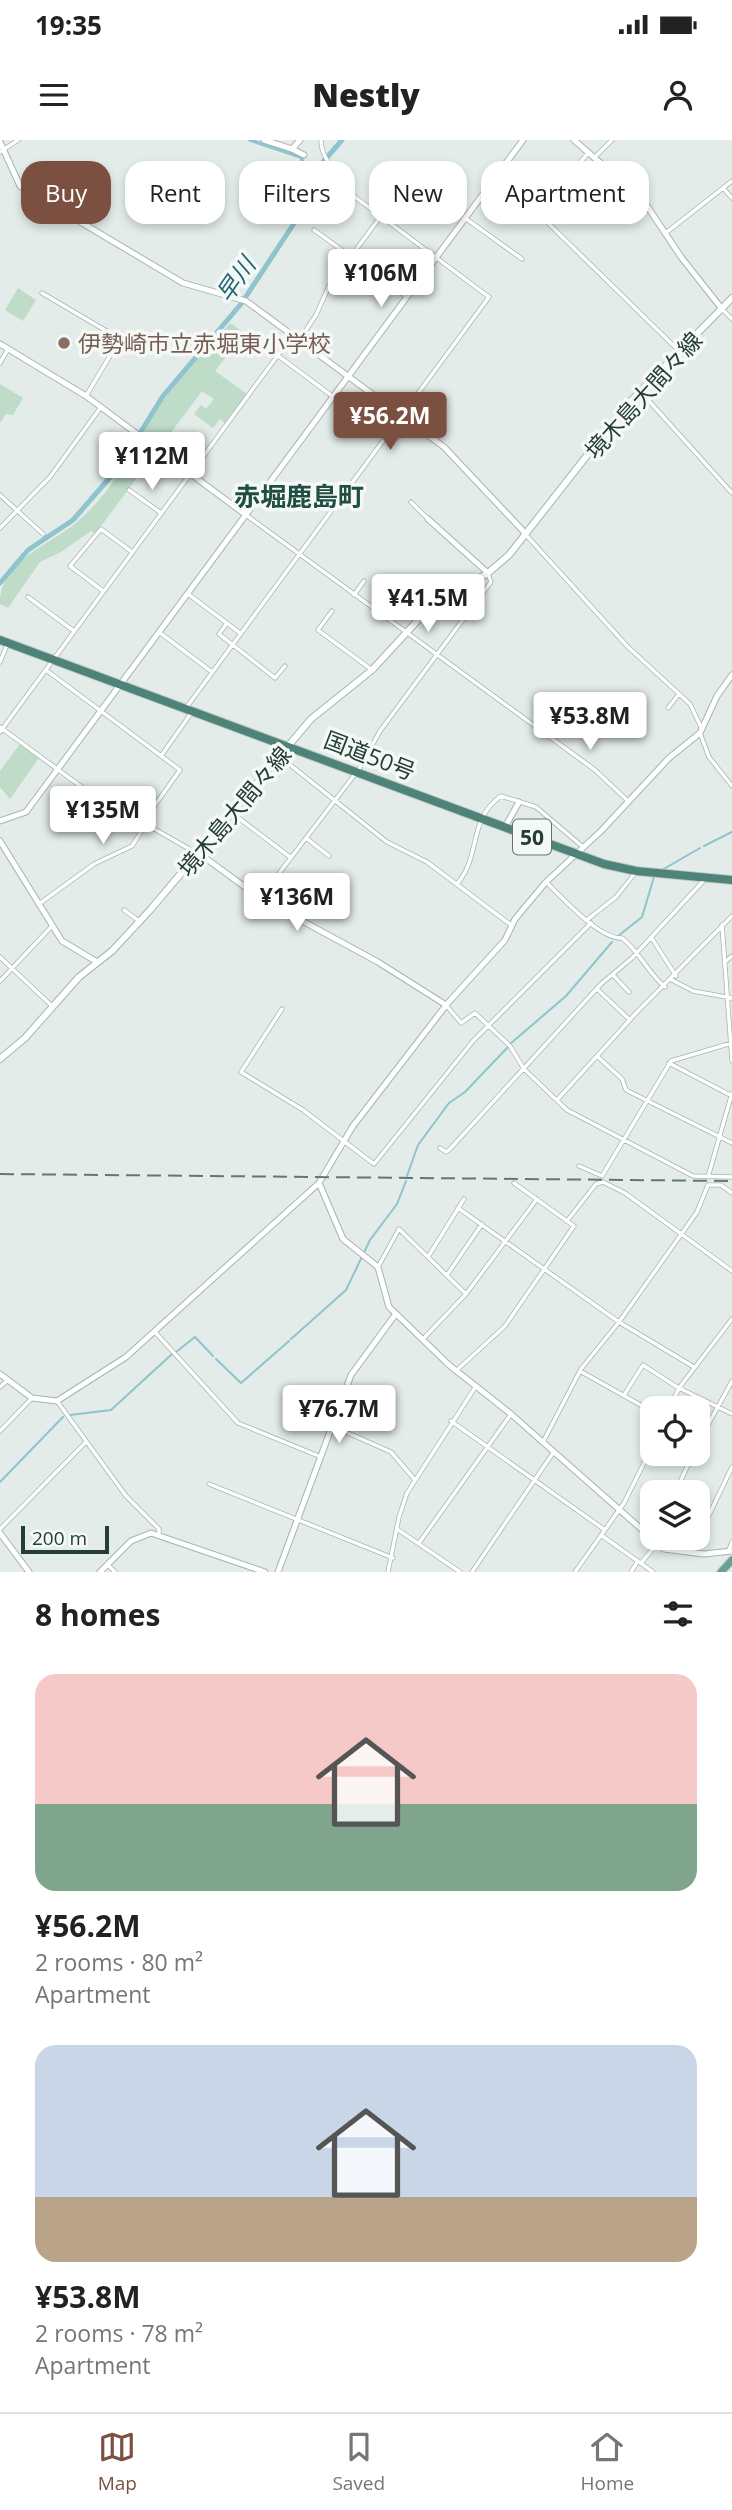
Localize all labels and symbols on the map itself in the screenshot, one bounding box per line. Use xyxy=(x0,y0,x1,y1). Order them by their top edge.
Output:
water label: 早川 xyxy=(208,247,264,308)
pin: ¥106M xyxy=(332,250,430,309)
street label: 境木島大間々線 xyxy=(577,324,709,466)
place label: 伊勢崎市立赤堀東小学校 xyxy=(78,327,331,359)
marker: 伊勢崎市立赤堀東小学校 xyxy=(56,335,72,351)
pin: ¥56.2M xyxy=(333,392,447,452)
pin: ¥112M xyxy=(103,432,201,492)
district label: 赤堀鹿島町 xyxy=(234,478,364,514)
pin: ¥41.5M xyxy=(371,574,485,634)
pin: ¥53.8M xyxy=(533,692,647,752)
street label: 国道50号 xyxy=(320,723,420,787)
street label: 境木島大間々線 xyxy=(170,739,298,883)
pin: ¥135M xyxy=(54,786,152,846)
road number: 50 xyxy=(513,820,551,854)
pin: ¥136M xyxy=(248,874,346,933)
pin: ¥76.7M xyxy=(282,1386,396,1445)
scale bar xyxy=(21,1523,108,1555)

